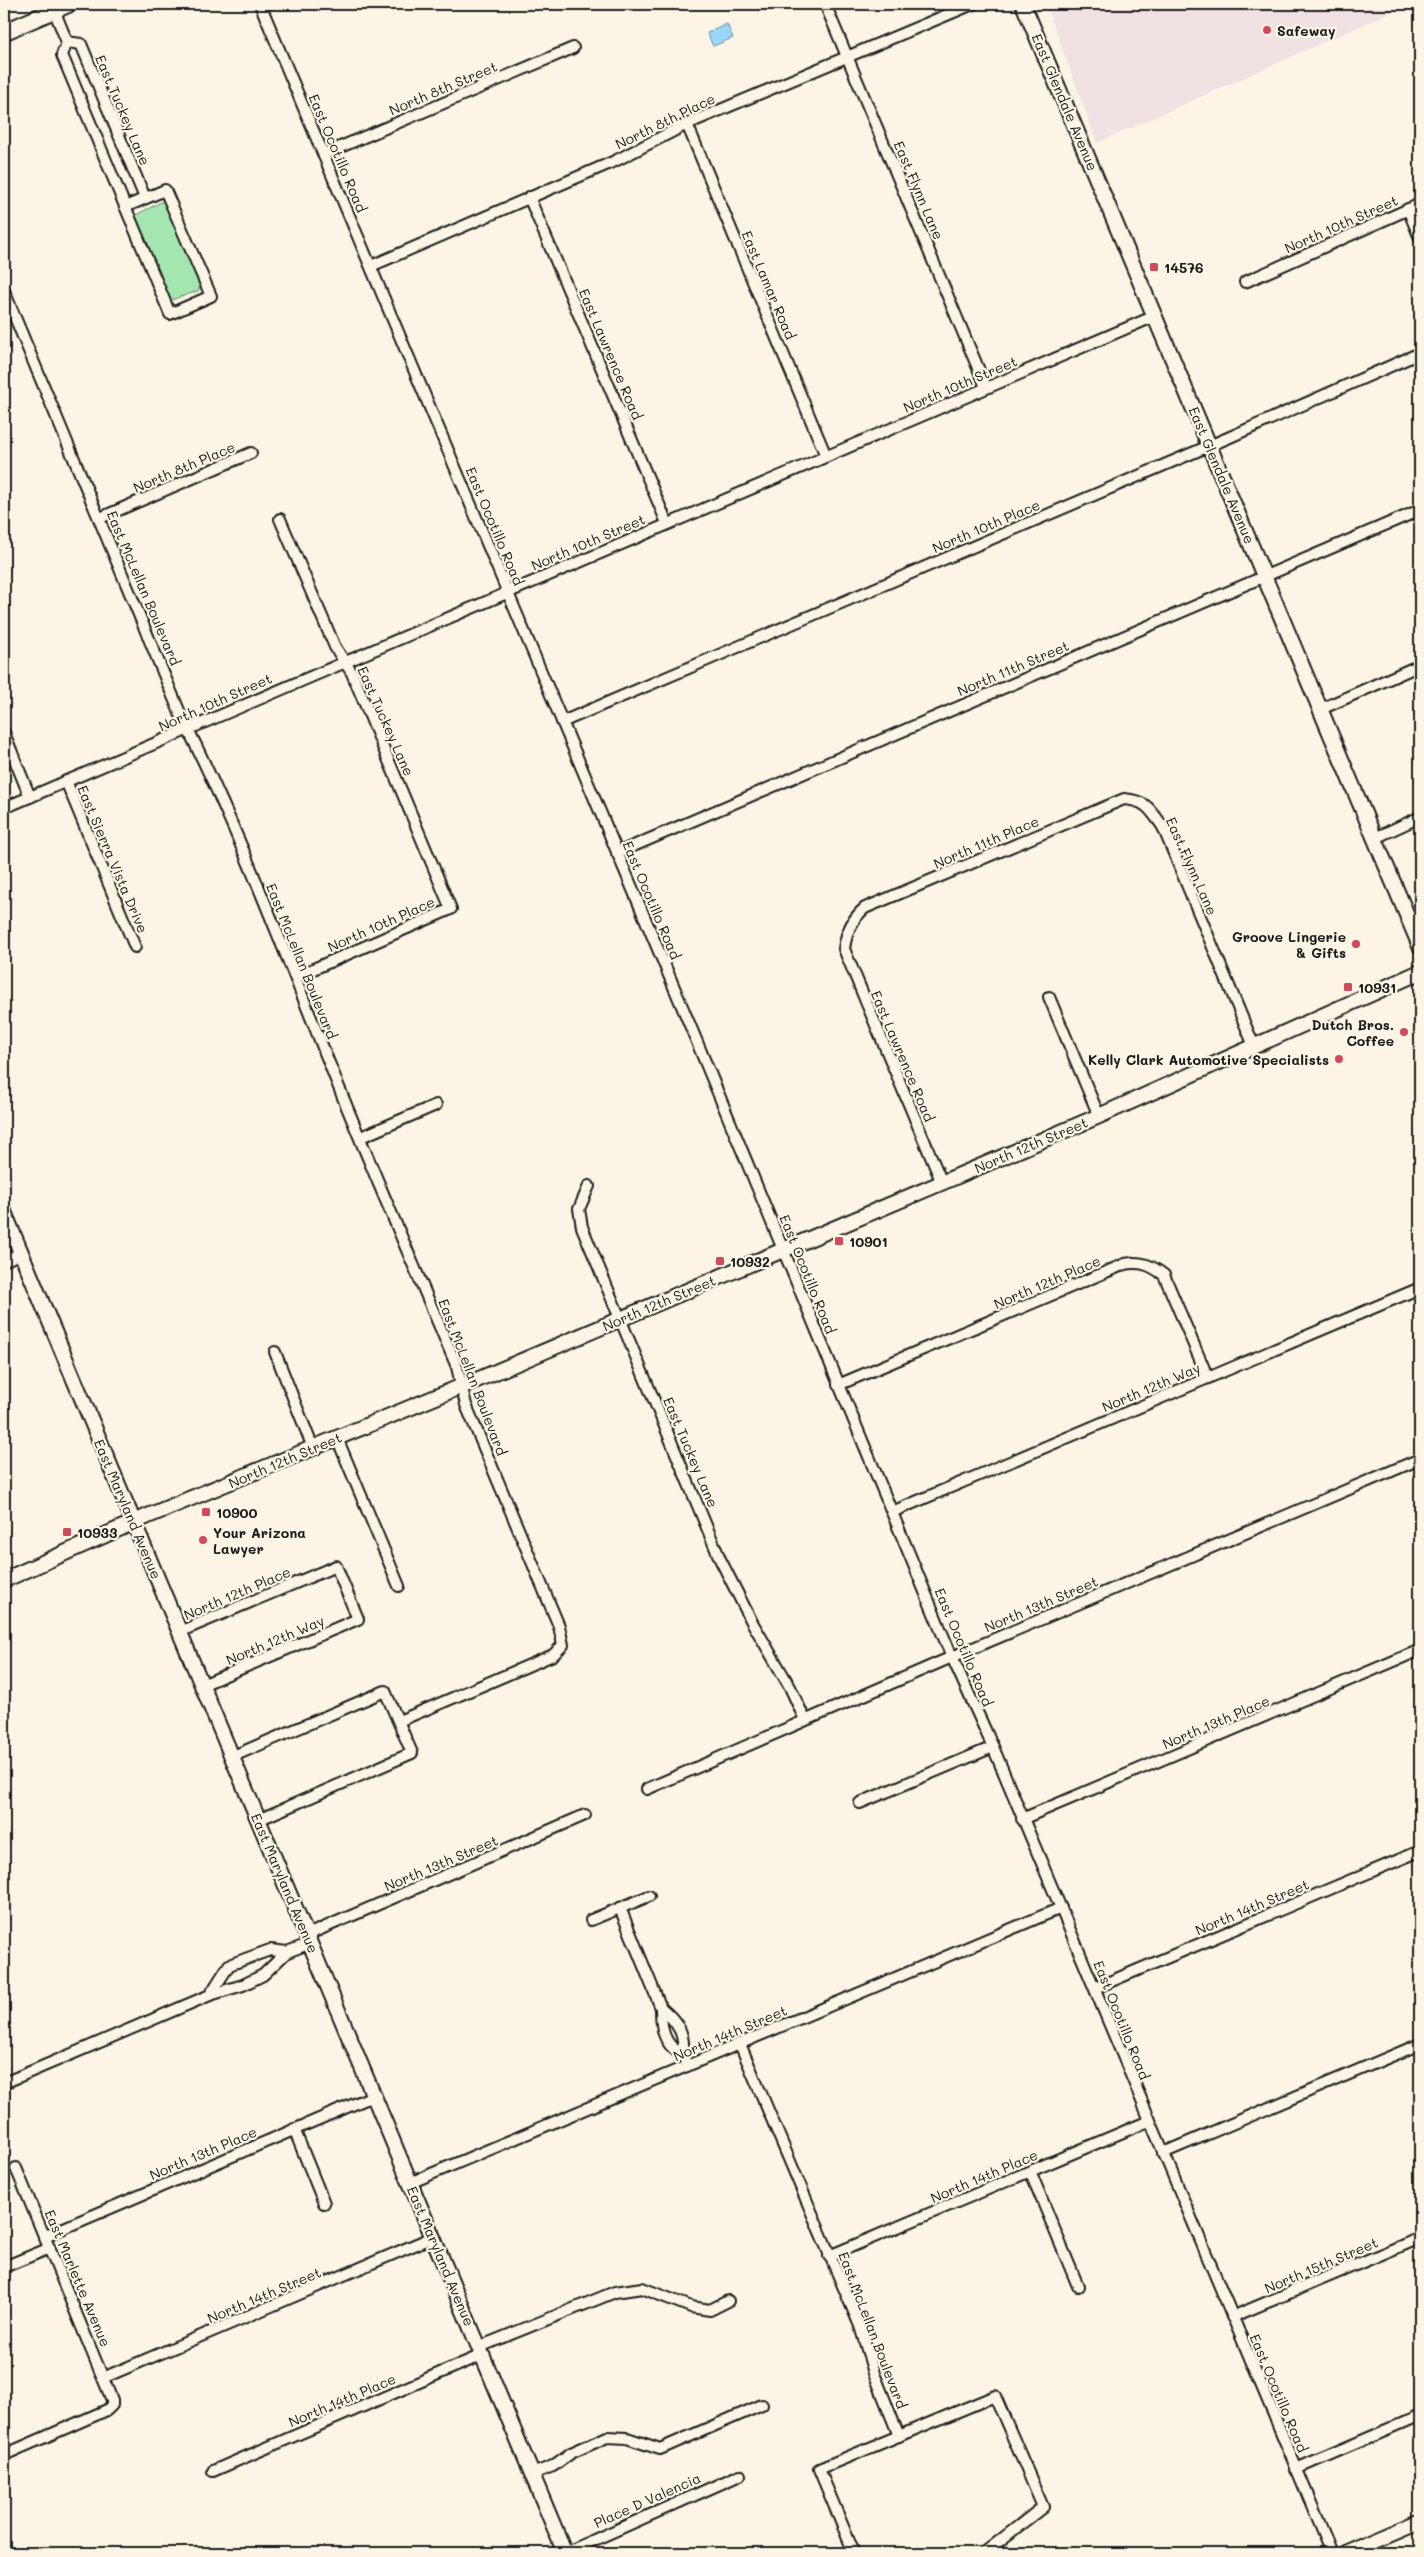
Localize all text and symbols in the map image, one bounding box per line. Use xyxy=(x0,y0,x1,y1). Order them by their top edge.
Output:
place label: Safeway xyxy=(1277,21,1336,40)
marker: Safeway xyxy=(1261,24,1273,36)
street label: East Glendale Avenue xyxy=(1027,31,1103,173)
street label: East Tuckey Lane xyxy=(91,52,155,168)
street label: North 8th Street xyxy=(386,57,500,119)
street label: North 8th Place xyxy=(612,89,718,153)
street label: East Ocotillo Road xyxy=(304,91,372,215)
street label: East Flynn Lane xyxy=(890,138,948,242)
street label: North 10th Street xyxy=(1281,190,1401,258)
street label: East Lamar Road xyxy=(737,228,801,342)
place label: 14576 xyxy=(1164,258,1204,277)
marker: 14576 xyxy=(1148,261,1160,273)
street label: East Lawrence Road xyxy=(575,285,647,423)
street label: North 10th Street xyxy=(900,351,1020,417)
street label: East Glendale Avenue xyxy=(1184,404,1260,546)
street label: North 8th Place xyxy=(130,437,238,497)
street label: East Ocotillo Road xyxy=(461,464,529,588)
street label: North 10th Place xyxy=(929,495,1043,557)
street label: East McLellan Boulevard xyxy=(103,508,185,668)
street label: North 10th Street xyxy=(528,509,648,575)
street label: North 11th Street xyxy=(954,636,1072,700)
street label: East Tuckey Lane xyxy=(353,663,419,779)
street label: North 10th Street xyxy=(155,668,275,736)
street label: East Sierra Vista Drive xyxy=(73,782,153,936)
street label: North 11th Place xyxy=(930,811,1042,873)
street label: East Flynn Lane xyxy=(1162,814,1222,918)
street label: East Ocotillo Road xyxy=(618,838,686,962)
street label: East McLellan Boulevard xyxy=(262,880,342,1042)
street label: North 10th Place xyxy=(324,892,438,956)
place label: Groove Lingerie & Gifts xyxy=(1232,927,1346,962)
marker: Groove Lingerie & Gifts xyxy=(1350,938,1362,950)
place label: 10931 xyxy=(1358,978,1396,997)
marker: 10931 xyxy=(1342,981,1354,993)
street label: East Lawrence Road xyxy=(867,987,939,1125)
place label: Dutch Bros. Coffee xyxy=(1312,1015,1394,1050)
marker: Dutch Bros. Coffee xyxy=(1398,1026,1410,1038)
place label: Kelly Clark Automotive Specialists xyxy=(1088,1050,1329,1069)
marker: Kelly Clark Automotive Specialists xyxy=(1333,1053,1345,1065)
street label: North 12th Street xyxy=(971,1113,1091,1177)
street label: East Ocotillo Road xyxy=(775,1212,841,1337)
place label: 10901 xyxy=(849,1232,888,1251)
marker: 10901 xyxy=(833,1235,845,1247)
street label: North 12th Place xyxy=(991,1251,1103,1313)
place label: 10932 xyxy=(730,1252,770,1271)
marker: 10932 xyxy=(714,1255,726,1267)
street label: North 12th Street xyxy=(599,1271,719,1335)
street label: East McLellan Boulevard xyxy=(434,1296,512,1458)
street label: North 12th Way xyxy=(1099,1358,1203,1416)
street label: East Tuckey Lane xyxy=(659,1394,723,1510)
street label: North 12th Street xyxy=(225,1428,345,1492)
street label: East Maryland Avenue xyxy=(90,1436,166,1582)
place label: 10900 xyxy=(216,1503,258,1522)
marker: 10900 xyxy=(200,1506,212,1518)
place label: 10933 xyxy=(77,1523,117,1542)
place label: Your Arizona Lawyer xyxy=(213,1523,306,1558)
marker: 10933 xyxy=(61,1526,73,1538)
marker: Your Arizona Lawyer xyxy=(197,1534,209,1546)
street label: North 12th Place xyxy=(181,1562,293,1624)
street label: North 13th Street xyxy=(981,1571,1101,1637)
street label: East Ocotillo Road xyxy=(930,1585,998,1709)
street label: North 12th Way xyxy=(223,1611,327,1669)
street label: North 13th Place xyxy=(1159,1691,1273,1753)
street label: East Maryland Avenue xyxy=(247,1810,323,1956)
street label: North 13th Street xyxy=(381,1830,501,1896)
street label: North 14th Street xyxy=(1192,1874,1312,1940)
street label: East Ocotillo Road xyxy=(1089,1958,1155,2083)
street label: North 14th Street xyxy=(670,2000,790,2066)
street label: North 13th Place xyxy=(146,2122,260,2184)
street label: North 14th Place xyxy=(927,2145,1041,2207)
street label: East Maryland Avenue xyxy=(403,2183,479,2329)
street label: East Marlette Avenue xyxy=(40,2207,116,2349)
street label: North 15th Street xyxy=(1261,2232,1381,2298)
street label: East McLellan Boulevard xyxy=(834,2249,912,2411)
street label: North 14th Street xyxy=(204,2262,324,2328)
street label: East Ocotillo Road xyxy=(1245,2331,1313,2455)
street label: North 14th Place xyxy=(285,2369,399,2431)
street label: Place D Valencia xyxy=(591,2468,703,2532)

